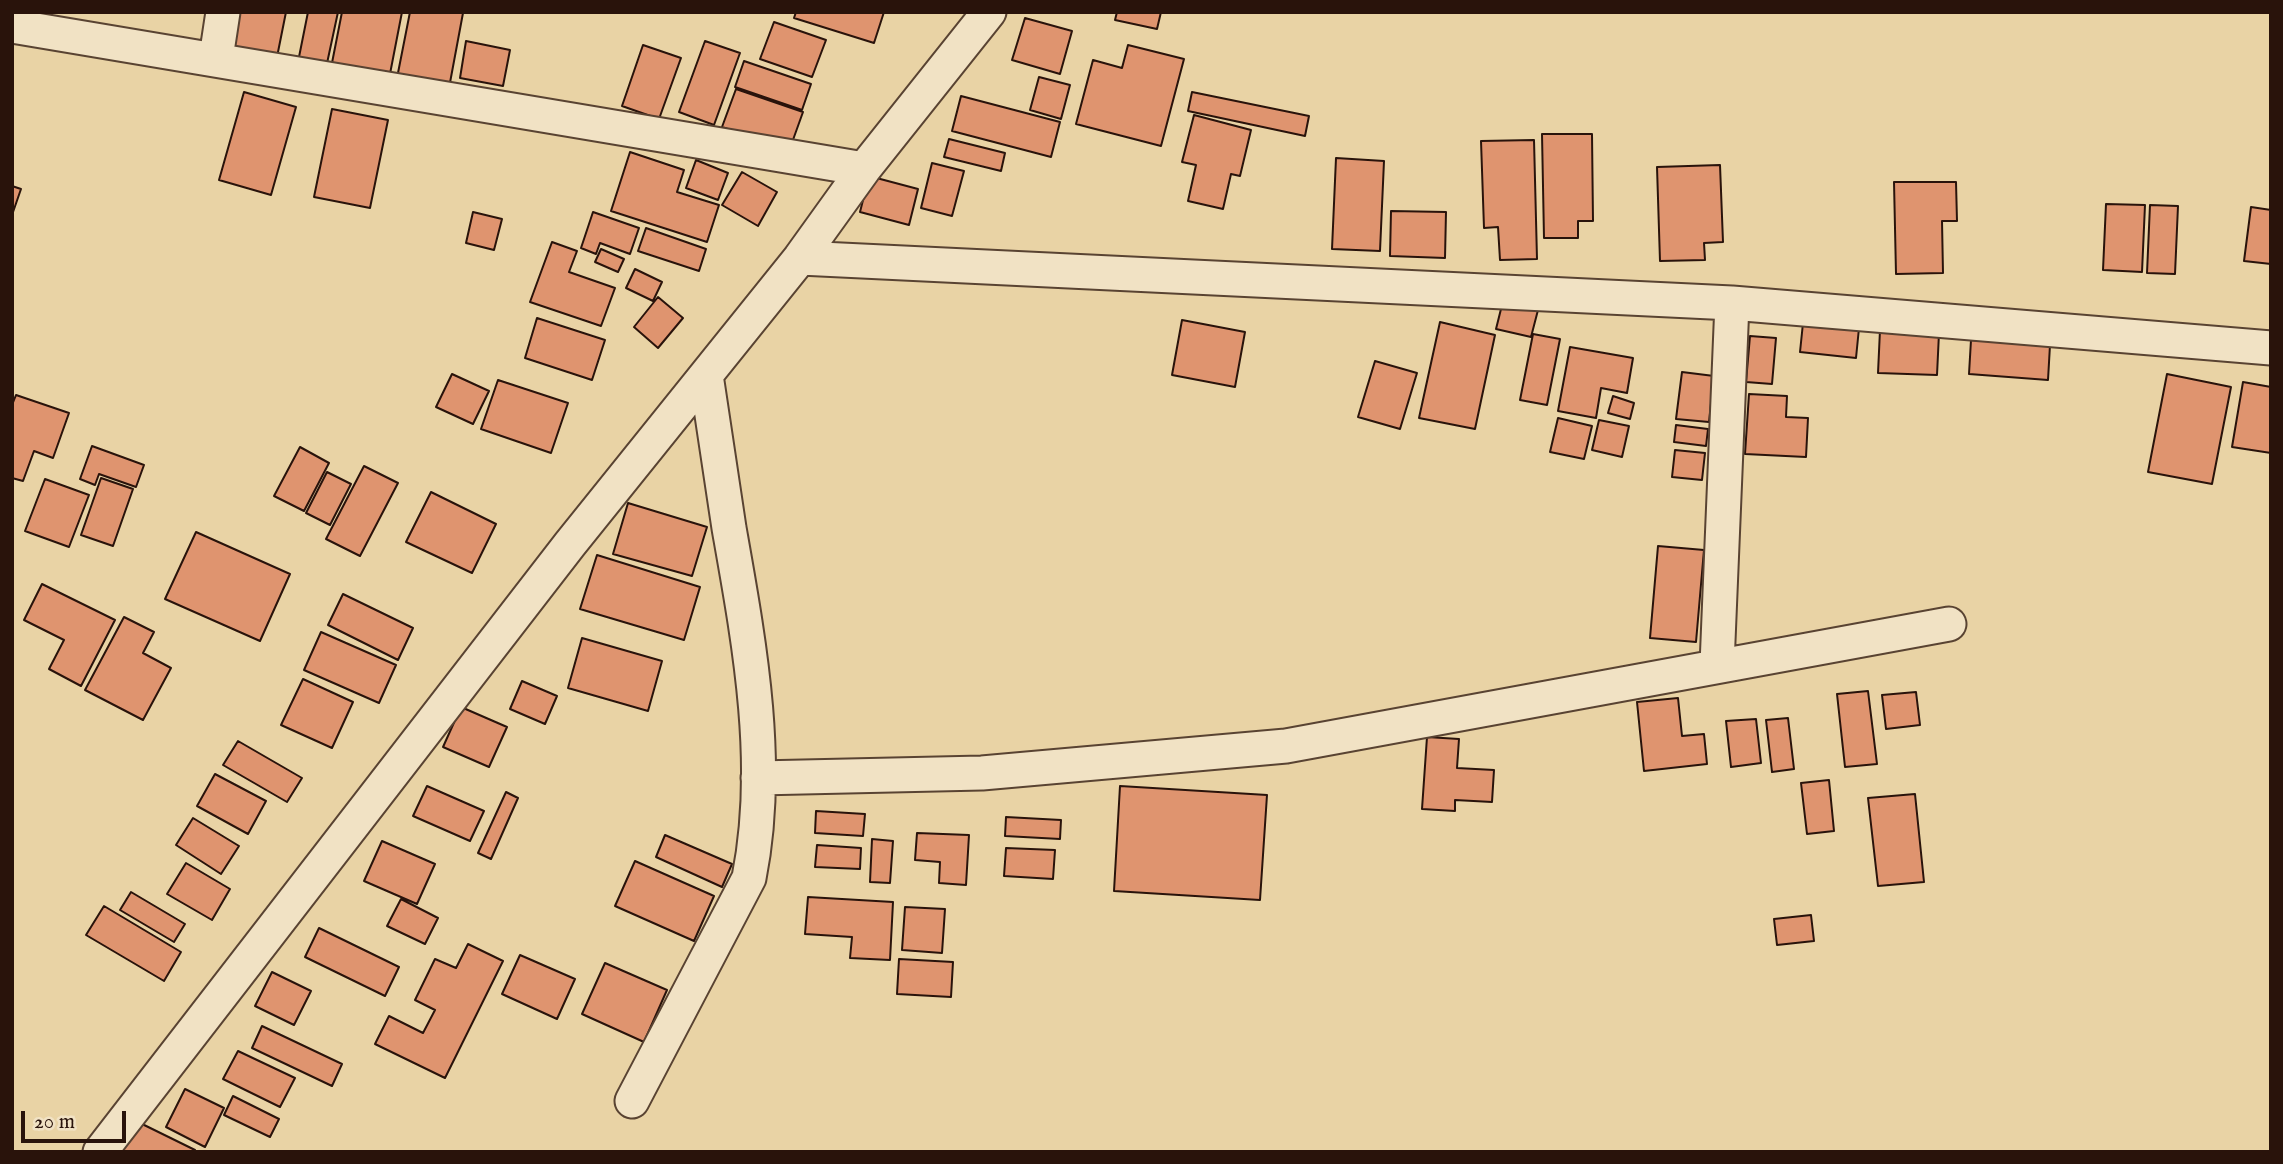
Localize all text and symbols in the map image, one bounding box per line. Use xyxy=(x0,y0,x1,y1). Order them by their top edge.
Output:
scale bar xyxy=(24,1098,130,1142)
text: 20 m xyxy=(34,1109,75,1136)

